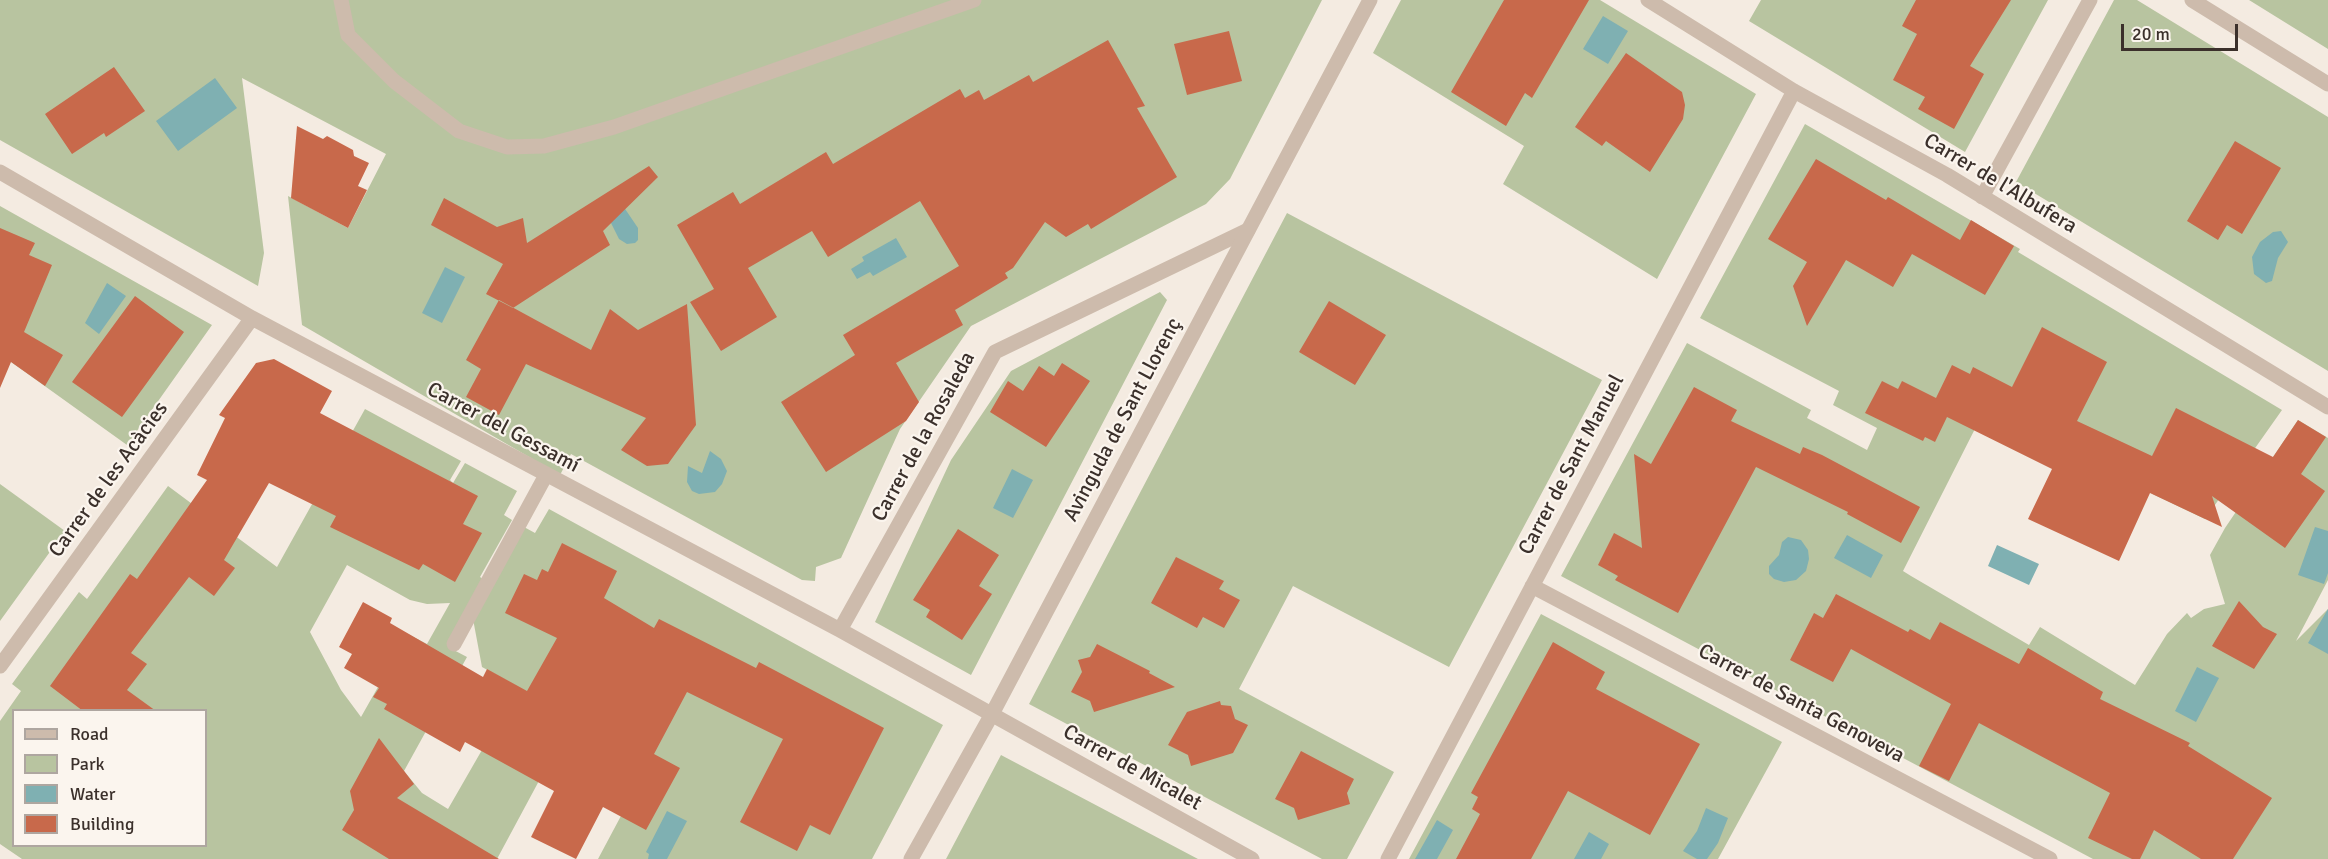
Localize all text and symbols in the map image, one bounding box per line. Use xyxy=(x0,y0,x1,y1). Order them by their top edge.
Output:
scale bar xyxy=(2124,12,2241,50)
text: 20 m xyxy=(2132,23,2170,45)
street label: Carrer de l'Albufera xyxy=(1919,128,2081,240)
street label: Avinguda de Sant Llorenç xyxy=(1059,314,1187,526)
street label: Carrer de la Rosaleda xyxy=(867,348,981,526)
street label: Carrer de Sant Manuel xyxy=(1514,371,1630,559)
street label: Carrer del Gessamí xyxy=(422,377,584,479)
street label: Carrer de les Acàcies xyxy=(44,397,174,563)
street label: Carrer de Santa Genoveva xyxy=(1694,639,1908,769)
legend xyxy=(12,709,207,847)
street label: Carrer de Micalet xyxy=(1058,720,1206,816)
text: Road xyxy=(70,723,109,745)
text: Park xyxy=(70,753,105,775)
text: Water xyxy=(70,783,115,805)
text: Building xyxy=(70,813,134,835)

